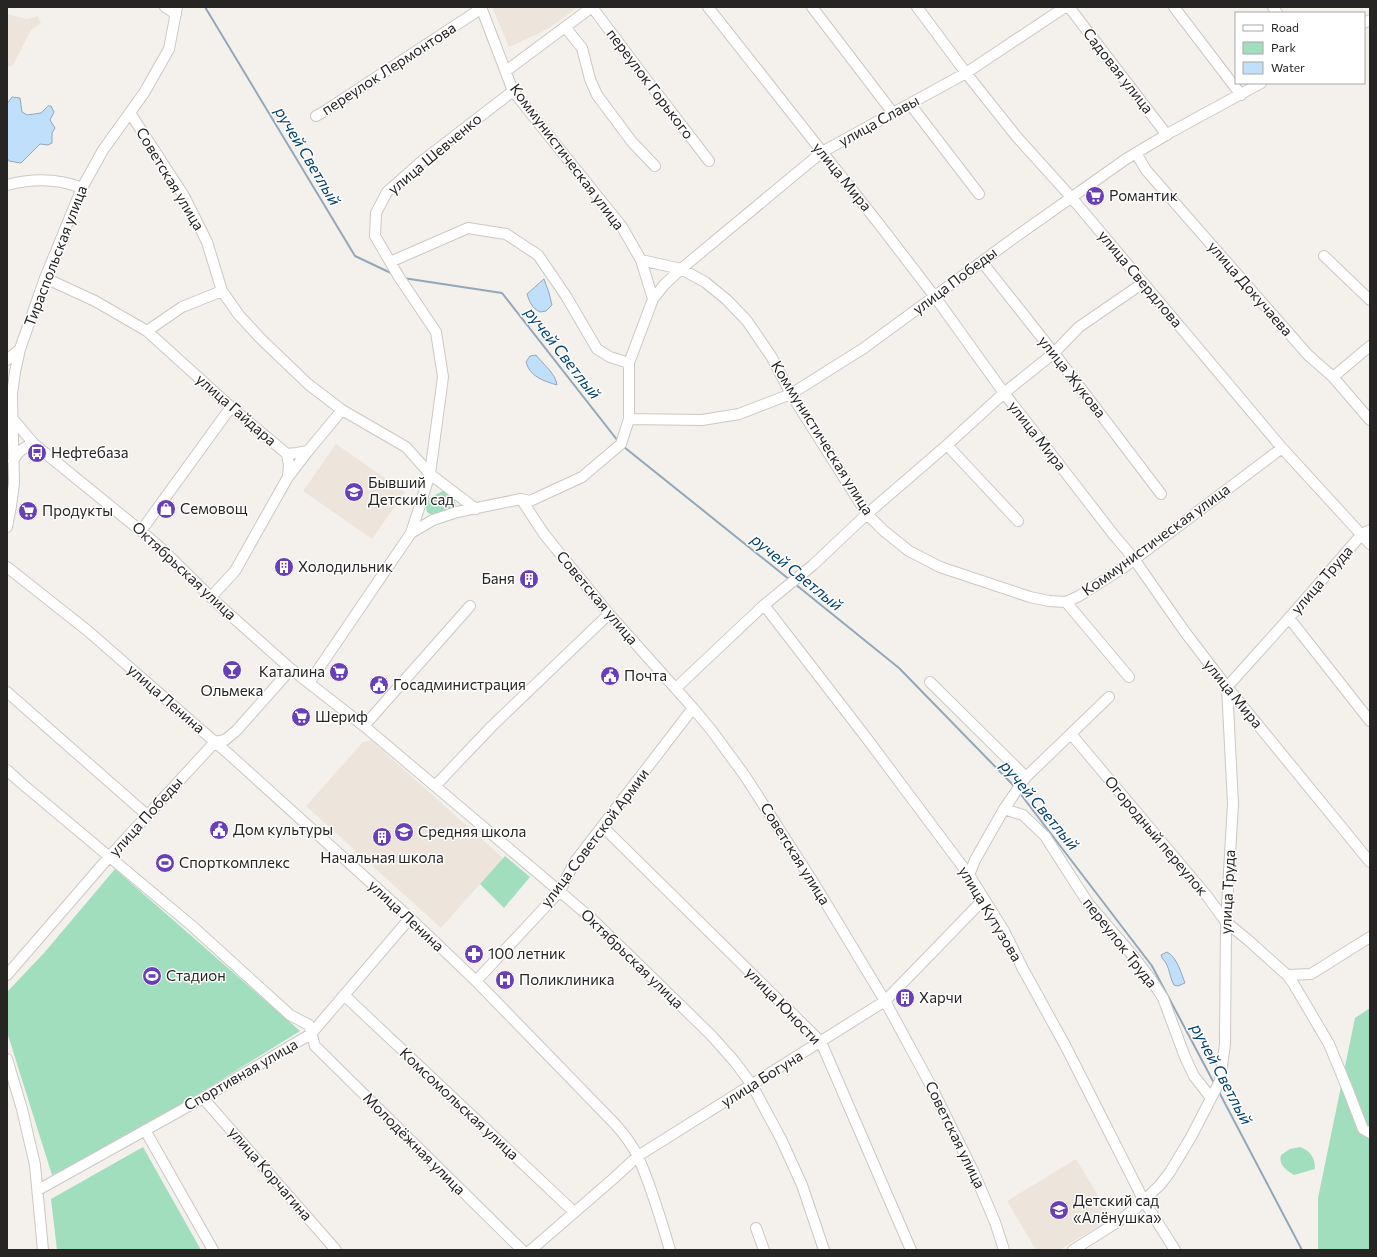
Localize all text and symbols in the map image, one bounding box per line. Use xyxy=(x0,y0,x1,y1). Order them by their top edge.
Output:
legend xyxy=(1235,12,1365,84)
street label: переулок Лермонтова xyxy=(318,18,459,118)
text: Road xyxy=(1271,20,1299,34)
street label: Садовая улица xyxy=(1080,24,1158,117)
street label: переулок Горького xyxy=(603,25,698,142)
text: Park xyxy=(1271,40,1297,54)
text: Water xyxy=(1271,60,1305,74)
street label: Коммунистическая улица xyxy=(507,80,629,233)
street label: улица Славы xyxy=(835,91,922,150)
water label: ручей Светлый xyxy=(271,102,345,208)
street label: улица Шевченко xyxy=(384,109,485,198)
street label: Советская улица xyxy=(133,124,209,233)
street label: улица Мира xyxy=(810,138,876,214)
street label: Тираспольская улица xyxy=(20,183,90,329)
supermarket icon: Романтик xyxy=(1084,185,1106,207)
place label: Романтик xyxy=(1109,186,1178,204)
street label: улица Свердлова xyxy=(1095,226,1187,331)
street label: улица Докучаева xyxy=(1205,237,1297,339)
street label: улица Победы xyxy=(909,243,1000,318)
water label: ручей Светлый xyxy=(521,302,605,402)
street label: улица Жукова xyxy=(1035,332,1110,421)
street label: Коммунистическая улица xyxy=(768,357,878,518)
street label: улица Гайдара xyxy=(193,369,281,449)
street label: улица Мира xyxy=(1005,397,1071,474)
bus stop icon: Нефтебаза xyxy=(26,442,48,464)
place label: Нефтебаза xyxy=(51,443,129,461)
place label: Бывший Детский сад xyxy=(368,473,454,508)
street label: Коммунистическая улица xyxy=(1078,479,1233,599)
school or university icon: Бывший Детский сад xyxy=(343,481,365,503)
shop icon: Семовощ xyxy=(155,498,177,520)
place label: Семовощ xyxy=(180,499,248,517)
supermarket icon: Продукты xyxy=(17,500,39,522)
place label: Продукты xyxy=(42,501,113,519)
street label: Октябрьская улица xyxy=(129,517,240,623)
water label: ручей Светлый xyxy=(747,529,847,614)
street label: улица Труда xyxy=(1287,541,1356,617)
street label: Советская улица xyxy=(553,547,642,648)
building icon: Холодильник xyxy=(273,556,295,578)
place label: Холодильник xyxy=(298,557,393,575)
building icon: Баня xyxy=(518,568,540,590)
place label: Баня xyxy=(481,569,515,587)
street label: улица Мира xyxy=(1201,655,1267,731)
bar icon: Ольмека xyxy=(221,659,243,681)
street label: улица Ленина xyxy=(124,660,209,737)
supermarket icon: Каталина xyxy=(328,661,350,683)
place label: Каталина xyxy=(259,662,325,680)
public building icon: Почта xyxy=(599,665,621,687)
place label: Почта xyxy=(624,666,667,684)
public building icon: Госадминистрация xyxy=(368,674,390,696)
place label: Госадминистрация xyxy=(393,675,526,693)
place label: Ольмека xyxy=(201,681,263,699)
supermarket icon: Шериф xyxy=(290,706,312,728)
place label: Шериф xyxy=(315,707,368,725)
water label: ручей Светлый xyxy=(997,755,1083,853)
street label: улица Советской Армии xyxy=(536,765,652,910)
street label: Огородный переулок xyxy=(1101,772,1212,899)
street label: улица Победы xyxy=(105,773,186,860)
street label: Советская улица xyxy=(757,799,834,908)
public building icon: Дом культуры xyxy=(208,819,230,841)
place label: Дом культуры xyxy=(233,820,333,838)
school or university icon: Средняя школа xyxy=(393,821,415,843)
place label: Средняя школа xyxy=(418,822,526,840)
building icon: Начальная школа xyxy=(371,826,393,848)
place label: Начальная школа xyxy=(320,848,444,866)
street label: улица Труда xyxy=(1216,849,1238,935)
sports icon: Спорткомплекс xyxy=(154,852,176,874)
place label: Спорткомплекс xyxy=(179,853,290,871)
street label: улица Кутузова xyxy=(955,863,1026,964)
street label: улица Ленина xyxy=(365,876,448,955)
street label: переулок Труда xyxy=(1080,894,1162,991)
street label: Октябрьская улица xyxy=(578,905,688,1012)
pharmacy icon: 100 летник xyxy=(463,943,485,965)
place label: 100 летник xyxy=(488,944,566,962)
street label: улица Юности xyxy=(742,963,825,1048)
sports icon: Стадион xyxy=(141,965,163,987)
place label: Стадион xyxy=(166,966,226,984)
hospital icon: Поликлиника xyxy=(494,969,516,991)
place label: Поликлиника xyxy=(519,970,615,988)
building icon: Харчи xyxy=(894,987,916,1009)
place label: Харчи xyxy=(919,988,962,1006)
water label: ручей Светлый xyxy=(1187,1019,1257,1127)
street label: Спортивная улица xyxy=(180,1034,301,1114)
street label: Комсомольская улица xyxy=(396,1043,523,1163)
street label: улица Богуна xyxy=(717,1046,806,1110)
street label: Советская улица xyxy=(922,1078,990,1191)
street label: Молодёжная улица xyxy=(360,1088,470,1198)
street label: улица Корчагина xyxy=(225,1123,316,1224)
place label: Детский сад «Алёнушка» xyxy=(1073,1191,1162,1226)
school or university icon: Детский сад «Алёнушка» xyxy=(1048,1199,1070,1221)

